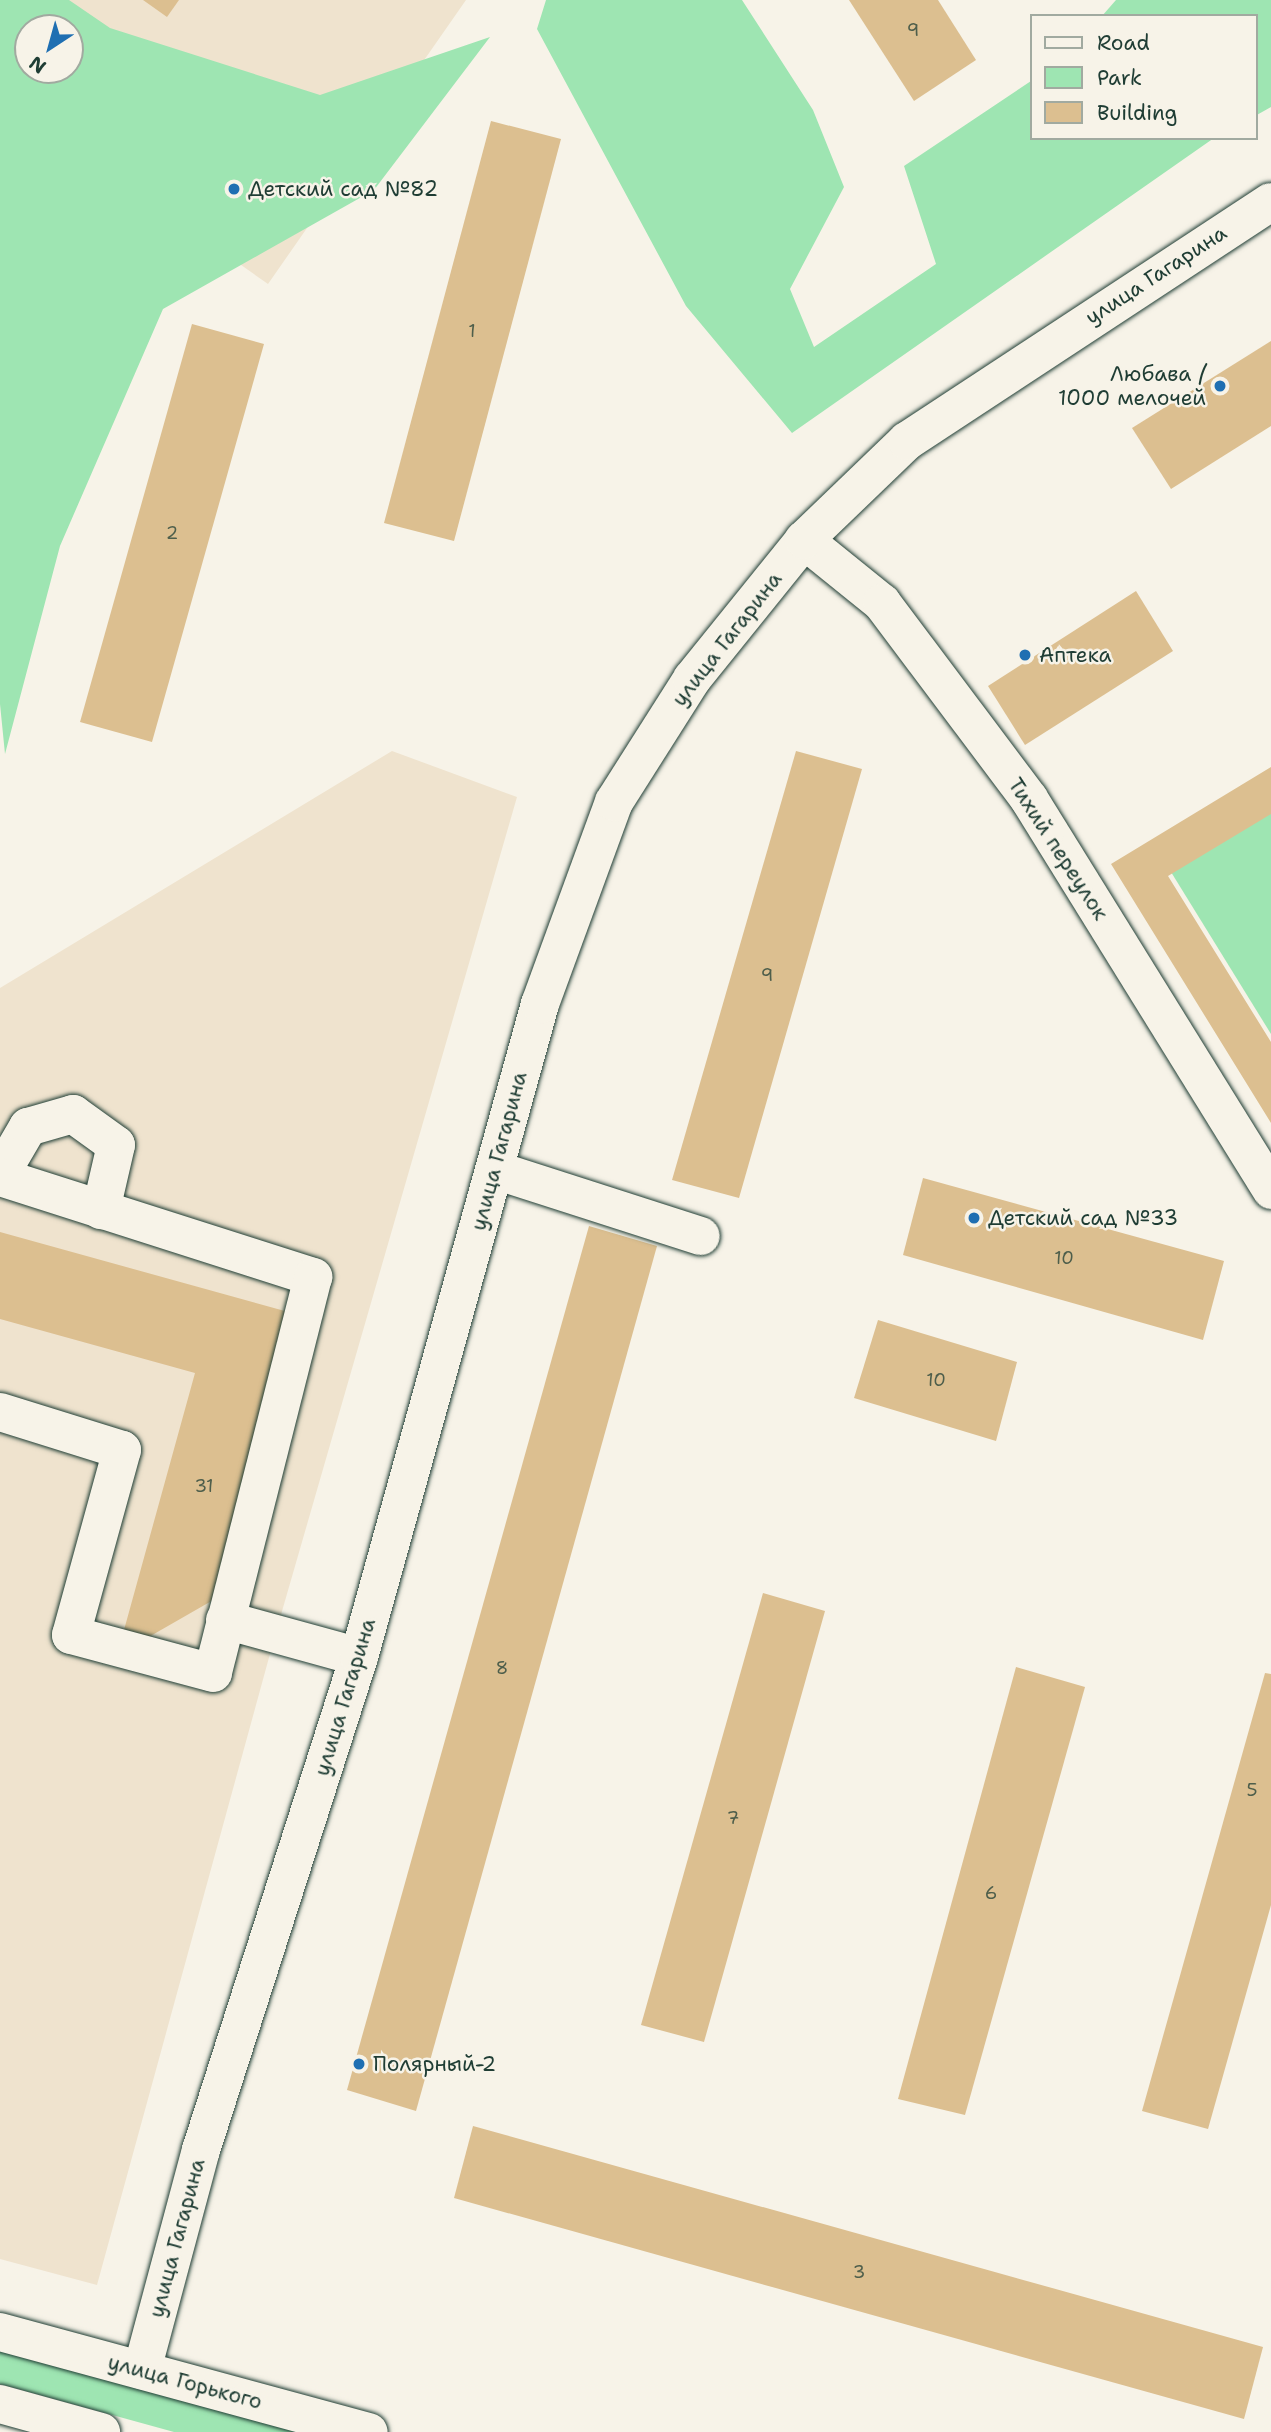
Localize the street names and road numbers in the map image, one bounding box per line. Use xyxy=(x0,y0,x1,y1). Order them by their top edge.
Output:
street label: улица Гагарина xyxy=(1081,220,1231,330)
street label: улица Гагарина xyxy=(667,567,787,711)
street label: Тихий переулок xyxy=(1003,773,1113,925)
street label: улица Гагарина xyxy=(466,1069,532,1233)
street label: улица Гагарина xyxy=(309,1615,381,1779)
street label: улица Гагарина xyxy=(144,2156,210,2320)
street label: улица Горького xyxy=(105,2349,265,2415)

